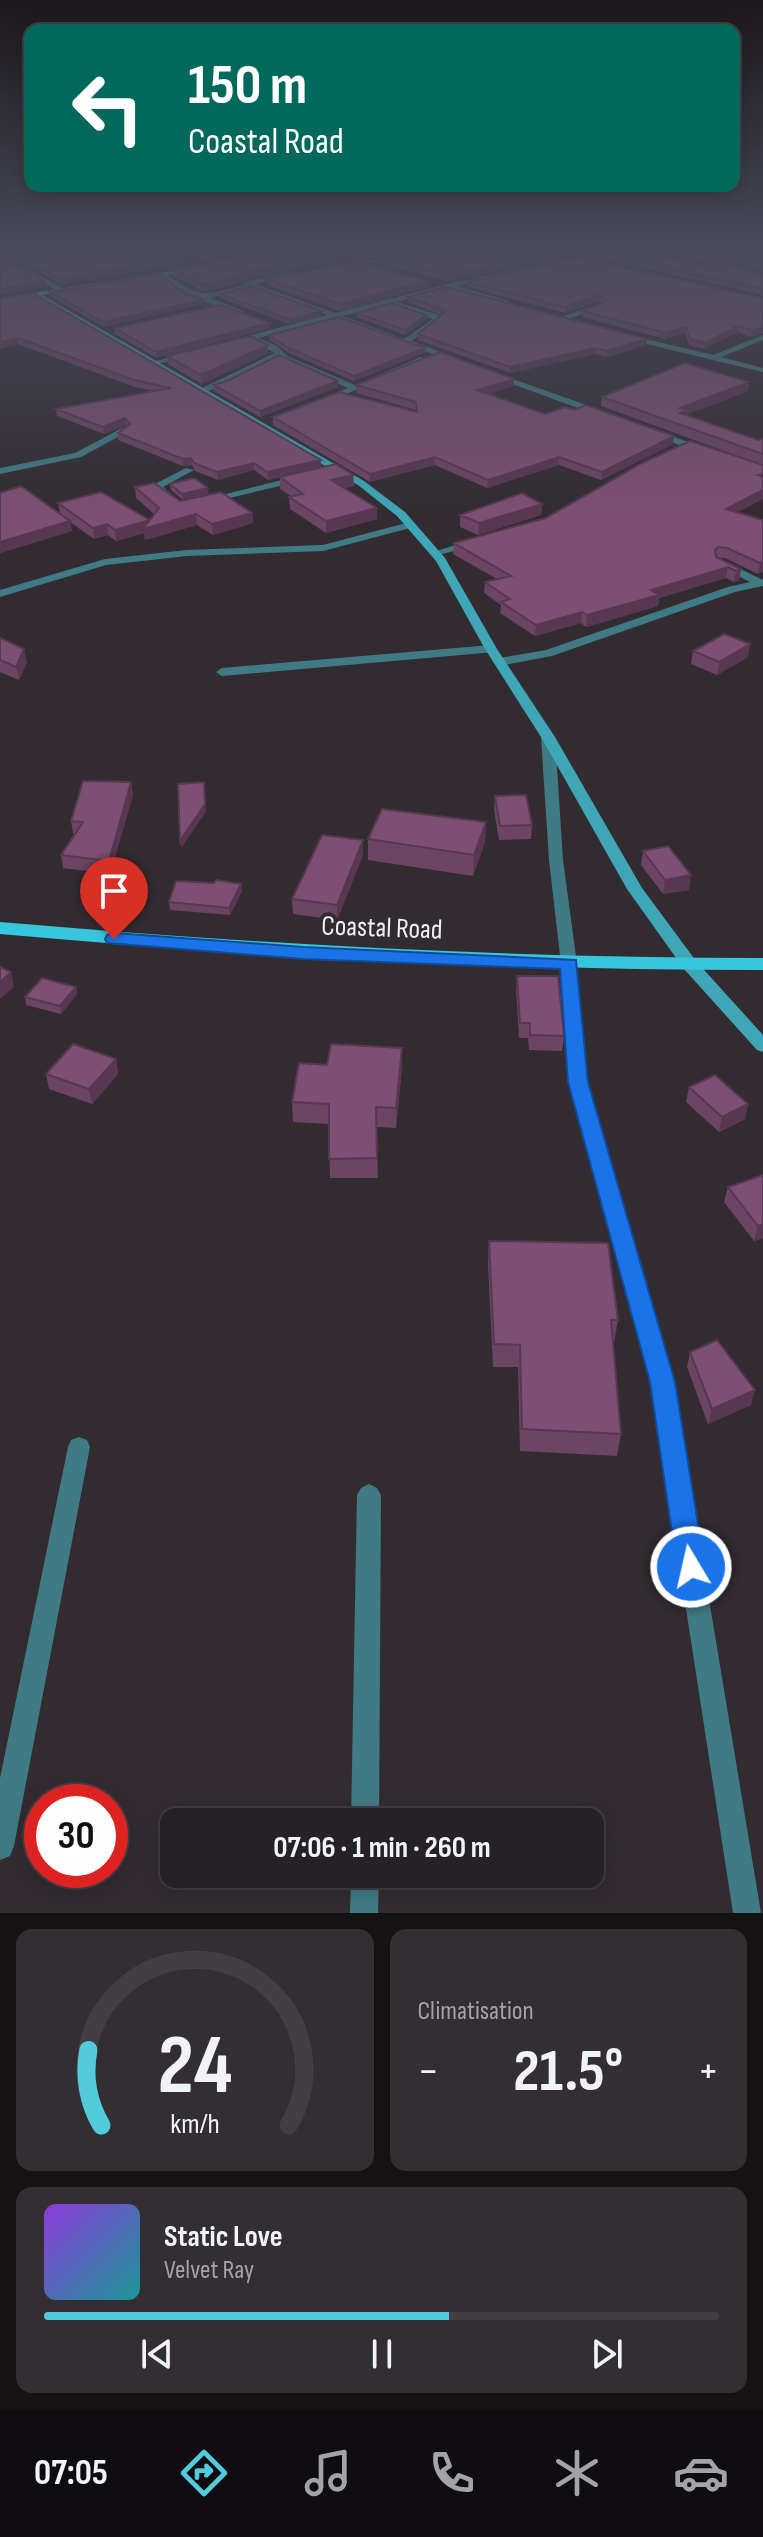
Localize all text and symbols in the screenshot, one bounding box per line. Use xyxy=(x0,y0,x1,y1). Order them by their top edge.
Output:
text: 150 m xyxy=(188,53,307,120)
icon: left xyxy=(56,56,160,160)
text: Coastal Road xyxy=(188,121,344,164)
pin xyxy=(80,857,148,939)
icon: arrive xyxy=(92,869,136,913)
street label: Coastal Road xyxy=(321,909,443,947)
position arrow xyxy=(649,1525,733,1609)
speed limit sign: 30 xyxy=(24,1784,128,1888)
text: 07:06 · 1 min · 260 m xyxy=(273,1830,491,1866)
text: Climatisation xyxy=(418,1996,534,2027)
text: 24 xyxy=(157,2017,232,2117)
text: 21.5° xyxy=(513,2036,623,2108)
text: − xyxy=(418,2045,439,2098)
text: + xyxy=(697,2045,719,2098)
text: km/h xyxy=(170,2107,219,2142)
text: Static Love xyxy=(164,2219,283,2255)
text: Velvet Ray xyxy=(164,2255,254,2286)
icon: previous xyxy=(135,2332,179,2376)
icon: pause xyxy=(360,2332,404,2376)
icon: next xyxy=(585,2332,629,2376)
icon: directions xyxy=(176,2445,232,2501)
icon: music xyxy=(300,2445,356,2501)
icon: phone xyxy=(424,2445,480,2501)
icon: climate xyxy=(549,2445,605,2501)
icon: car xyxy=(673,2445,729,2501)
text: 07:05 xyxy=(34,2452,108,2495)

